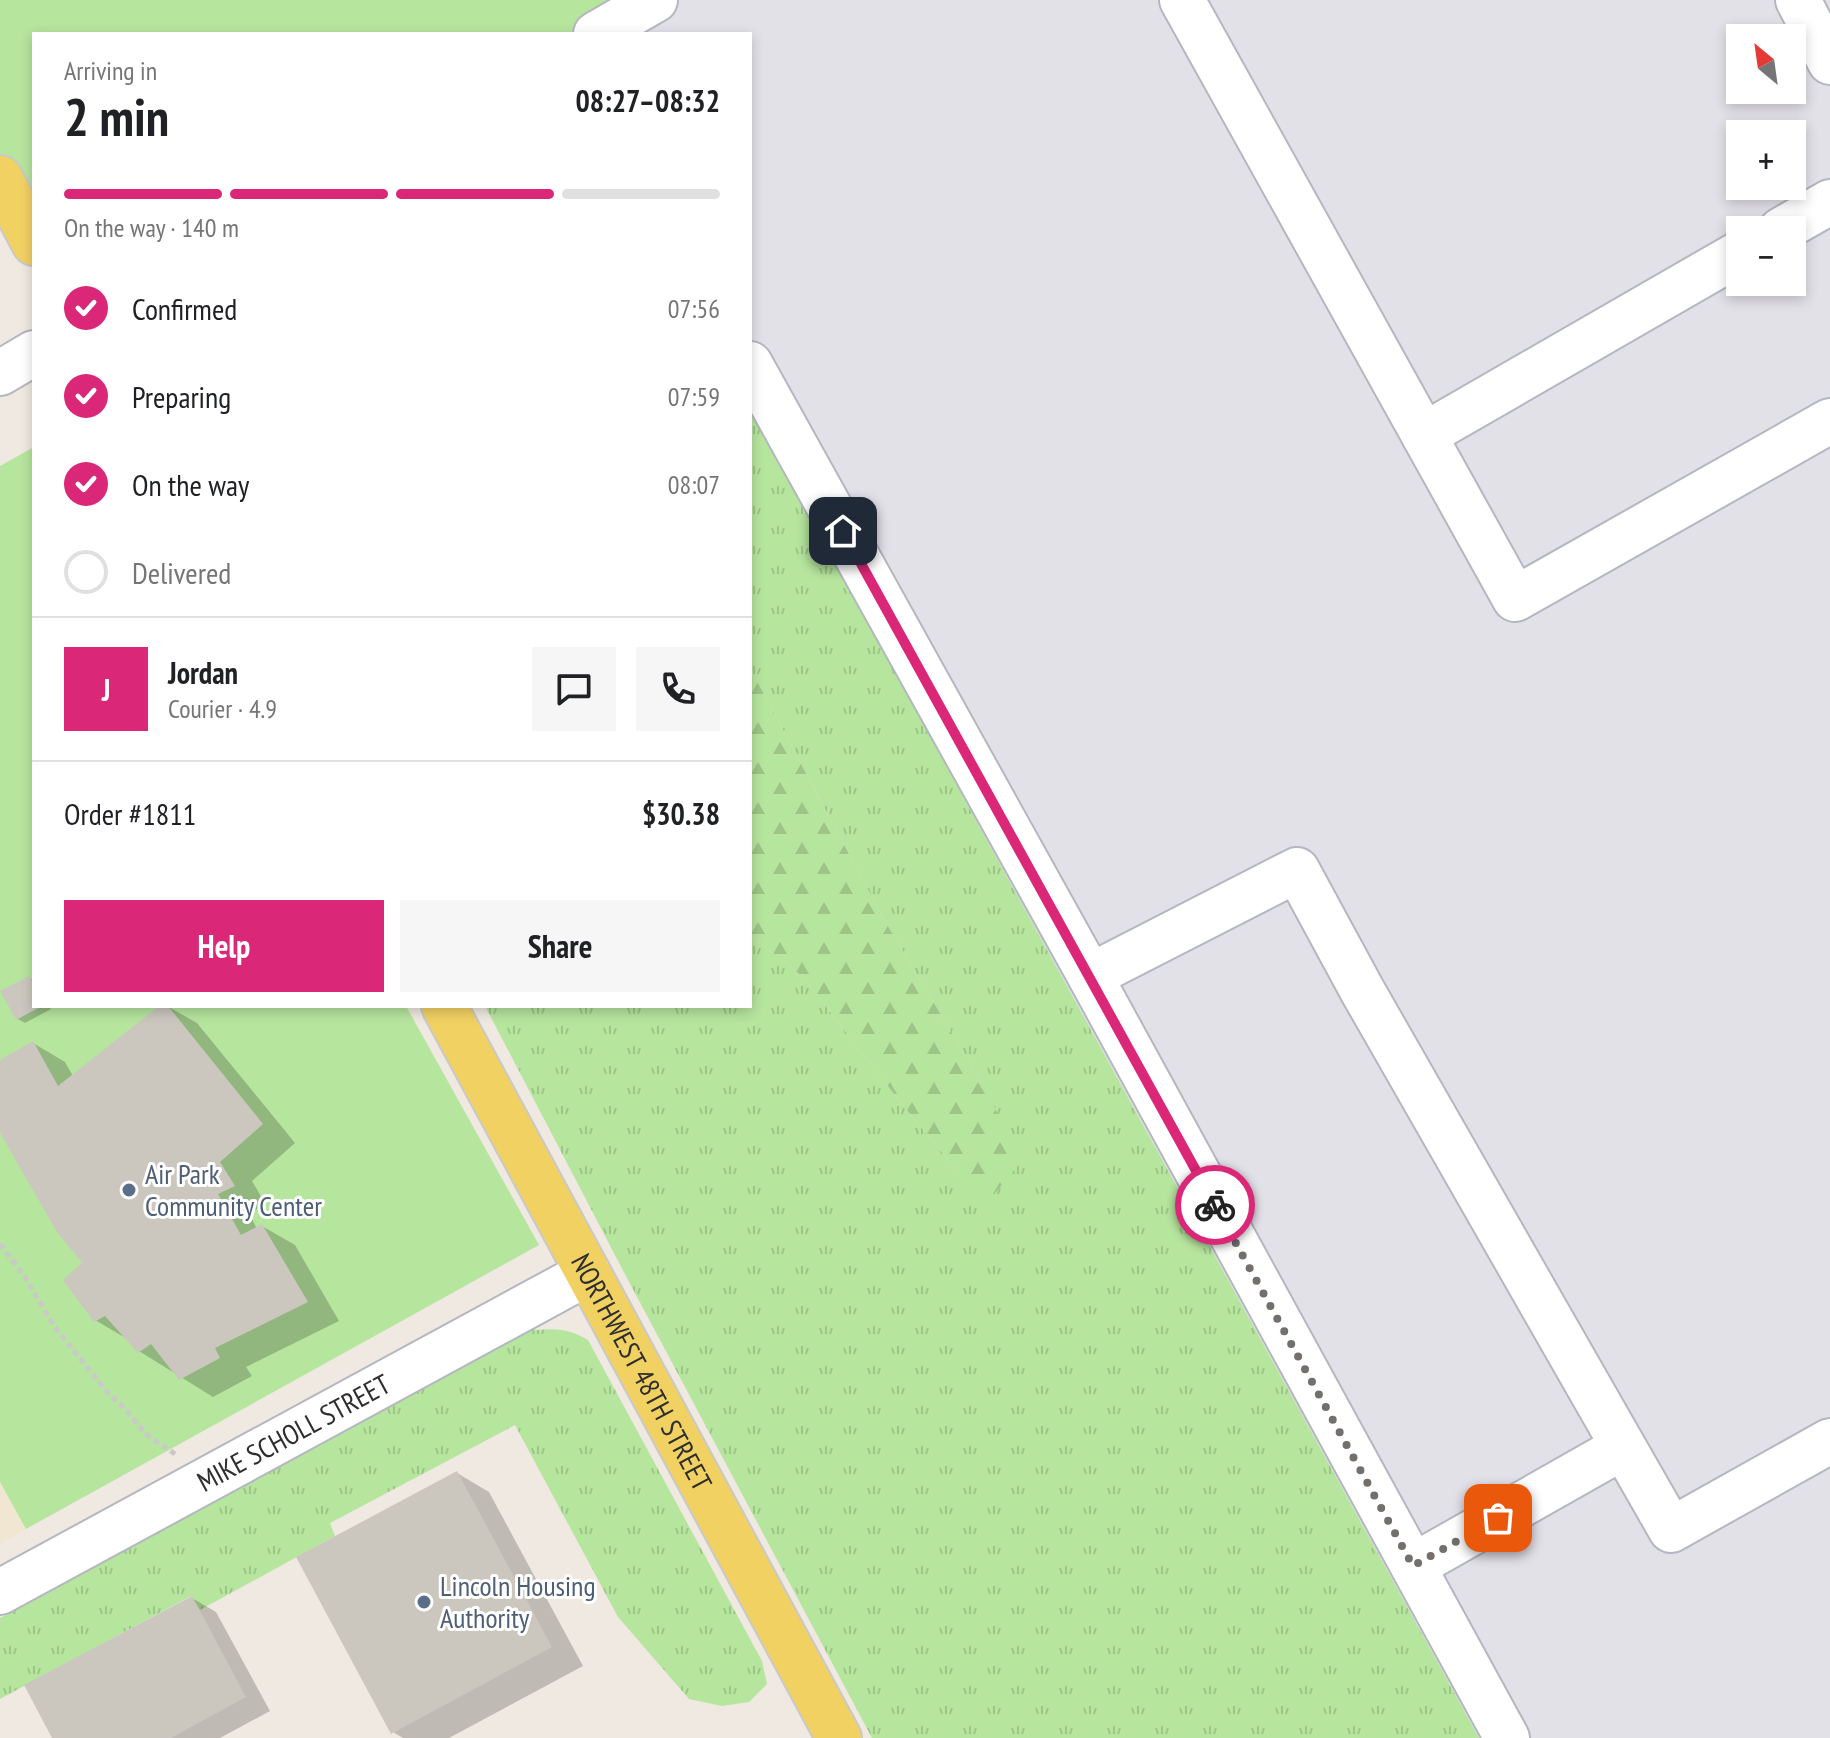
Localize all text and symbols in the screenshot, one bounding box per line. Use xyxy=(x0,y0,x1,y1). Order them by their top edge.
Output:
north arrow xyxy=(1726,24,1806,104)
map controls xyxy=(1726,24,1806,296)
text: Arriving in xyxy=(64,54,157,87)
text: 08:27–08:32 xyxy=(576,81,720,120)
text: 2 min xyxy=(64,83,169,150)
button: + xyxy=(1726,120,1806,200)
text: On the way · 140 m xyxy=(64,211,239,244)
button: − xyxy=(1726,216,1806,296)
icon: check xyxy=(64,286,108,330)
text: Confirmed xyxy=(132,289,237,328)
text: 07:56 xyxy=(668,292,720,325)
icon: check xyxy=(64,374,108,418)
text: Preparing xyxy=(132,377,231,416)
text: 07:59 xyxy=(668,380,720,413)
icon: check xyxy=(64,462,108,506)
text: On the way xyxy=(132,465,249,504)
text: 08:07 xyxy=(668,468,720,501)
pin xyxy=(809,497,877,565)
icon: home xyxy=(821,509,865,553)
text: Delivered xyxy=(132,553,231,592)
button: chat xyxy=(532,647,616,731)
button: phone xyxy=(636,647,720,731)
text: Jordan xyxy=(168,653,238,692)
text: J xyxy=(102,670,110,709)
text: Courier · 4.9 xyxy=(168,692,277,725)
text: Order #1811 xyxy=(64,794,196,833)
text: $30.38 xyxy=(642,794,720,833)
button: Help xyxy=(64,900,384,992)
button: Share xyxy=(400,900,720,992)
place label: Air Park Community Center xyxy=(145,1155,322,1224)
courier xyxy=(1175,1165,1255,1245)
marker: Air Park Community Center xyxy=(120,1181,138,1199)
icon: bike xyxy=(1193,1183,1237,1227)
street label: NORTHWEST 48TH STREET xyxy=(563,1247,721,1497)
street label: MIKE SCHOLL STREET xyxy=(190,1365,397,1500)
pin xyxy=(1464,1484,1532,1552)
icon: bag xyxy=(1476,1496,1520,1540)
place label: Lincoln Housing Authority xyxy=(440,1567,596,1636)
marker: Lincoln Housing Authority xyxy=(415,1593,433,1611)

